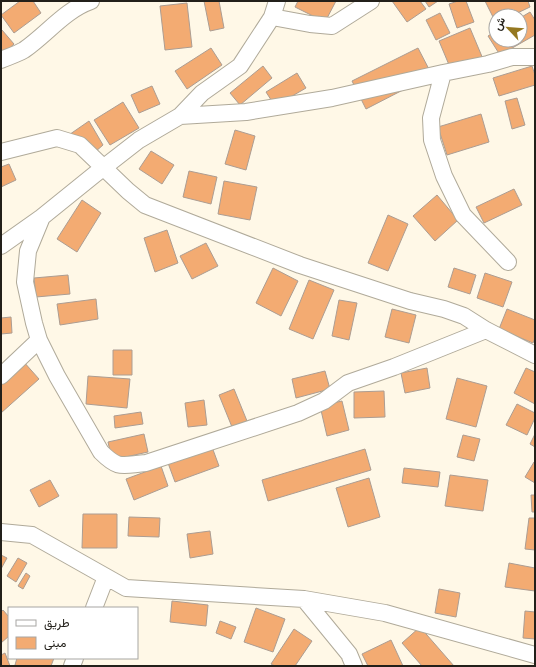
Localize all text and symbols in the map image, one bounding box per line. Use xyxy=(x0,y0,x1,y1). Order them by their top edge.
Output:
north arrow xyxy=(488,8,528,48)
text: ش xyxy=(491,15,508,33)
legend xyxy=(8,607,138,659)
text: طريق xyxy=(44,616,70,631)
text: مبنى xyxy=(44,636,66,651)

